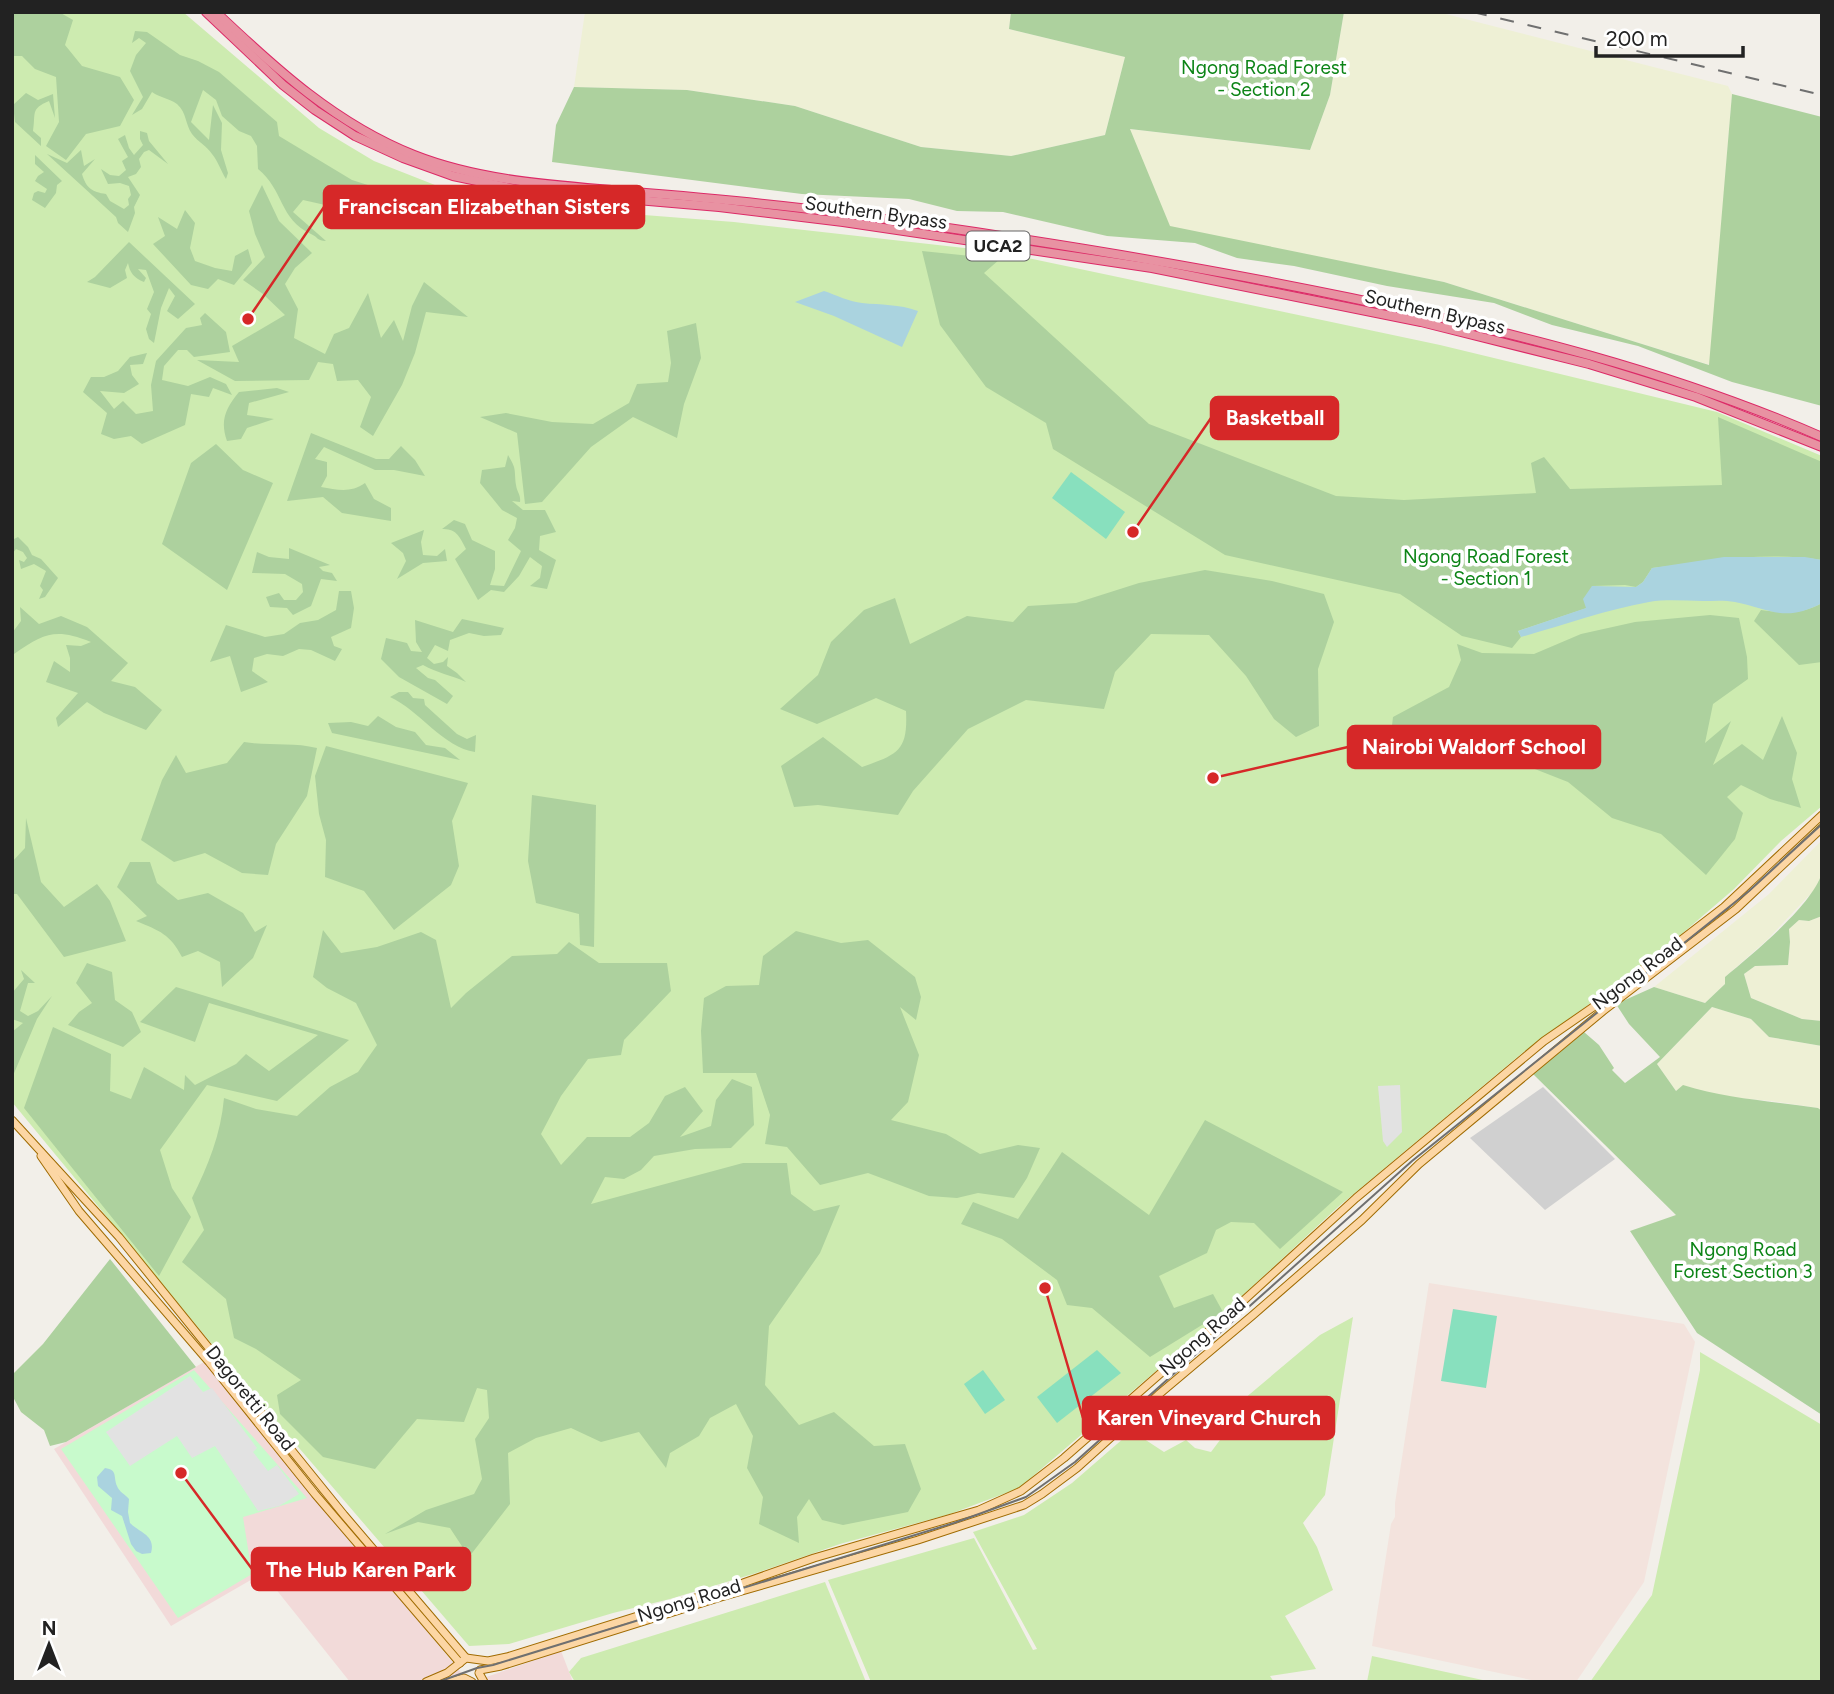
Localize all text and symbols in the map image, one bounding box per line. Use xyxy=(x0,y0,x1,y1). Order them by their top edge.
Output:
scale bar xyxy=(1596,14,1743,58)
text: 200 m xyxy=(1606,26,1668,51)
park label: Ngong Road Forest - Section 2 xyxy=(1181,56,1347,101)
callout: Franciscan Elizabethan Sisters xyxy=(324,186,644,228)
street label: Southern Bypass xyxy=(803,191,949,234)
text: Franciscan Elizabethan Sisters xyxy=(338,194,630,219)
road number: UCA2 xyxy=(967,232,1030,260)
street label: Southern Bypass xyxy=(1362,284,1507,339)
callout: Basketball xyxy=(1211,397,1338,439)
text: Basketball xyxy=(1226,405,1324,430)
park label: Ngong Road Forest - Section 1 xyxy=(1403,545,1569,590)
callout: Nairobi Waldorf School xyxy=(1348,726,1600,768)
text: Nairobi Waldorf School xyxy=(1362,734,1586,759)
street label: Ngong Road xyxy=(1588,932,1687,1015)
park label: Ngong Road Forest Section 3 xyxy=(1673,1238,1813,1283)
street label: Ngong Road xyxy=(1154,1293,1250,1380)
street label: Dagoretti Road xyxy=(201,1341,300,1456)
callout: Karen Vineyard Church xyxy=(1083,1397,1334,1439)
text: Karen Vineyard Church xyxy=(1097,1405,1321,1430)
callout: The Hub Karen Park xyxy=(252,1548,470,1590)
text: The Hub Karen Park xyxy=(266,1557,457,1582)
street label: Ngong Road xyxy=(635,1574,744,1627)
north arrow xyxy=(14,1610,84,1680)
text: N xyxy=(42,1617,56,1640)

